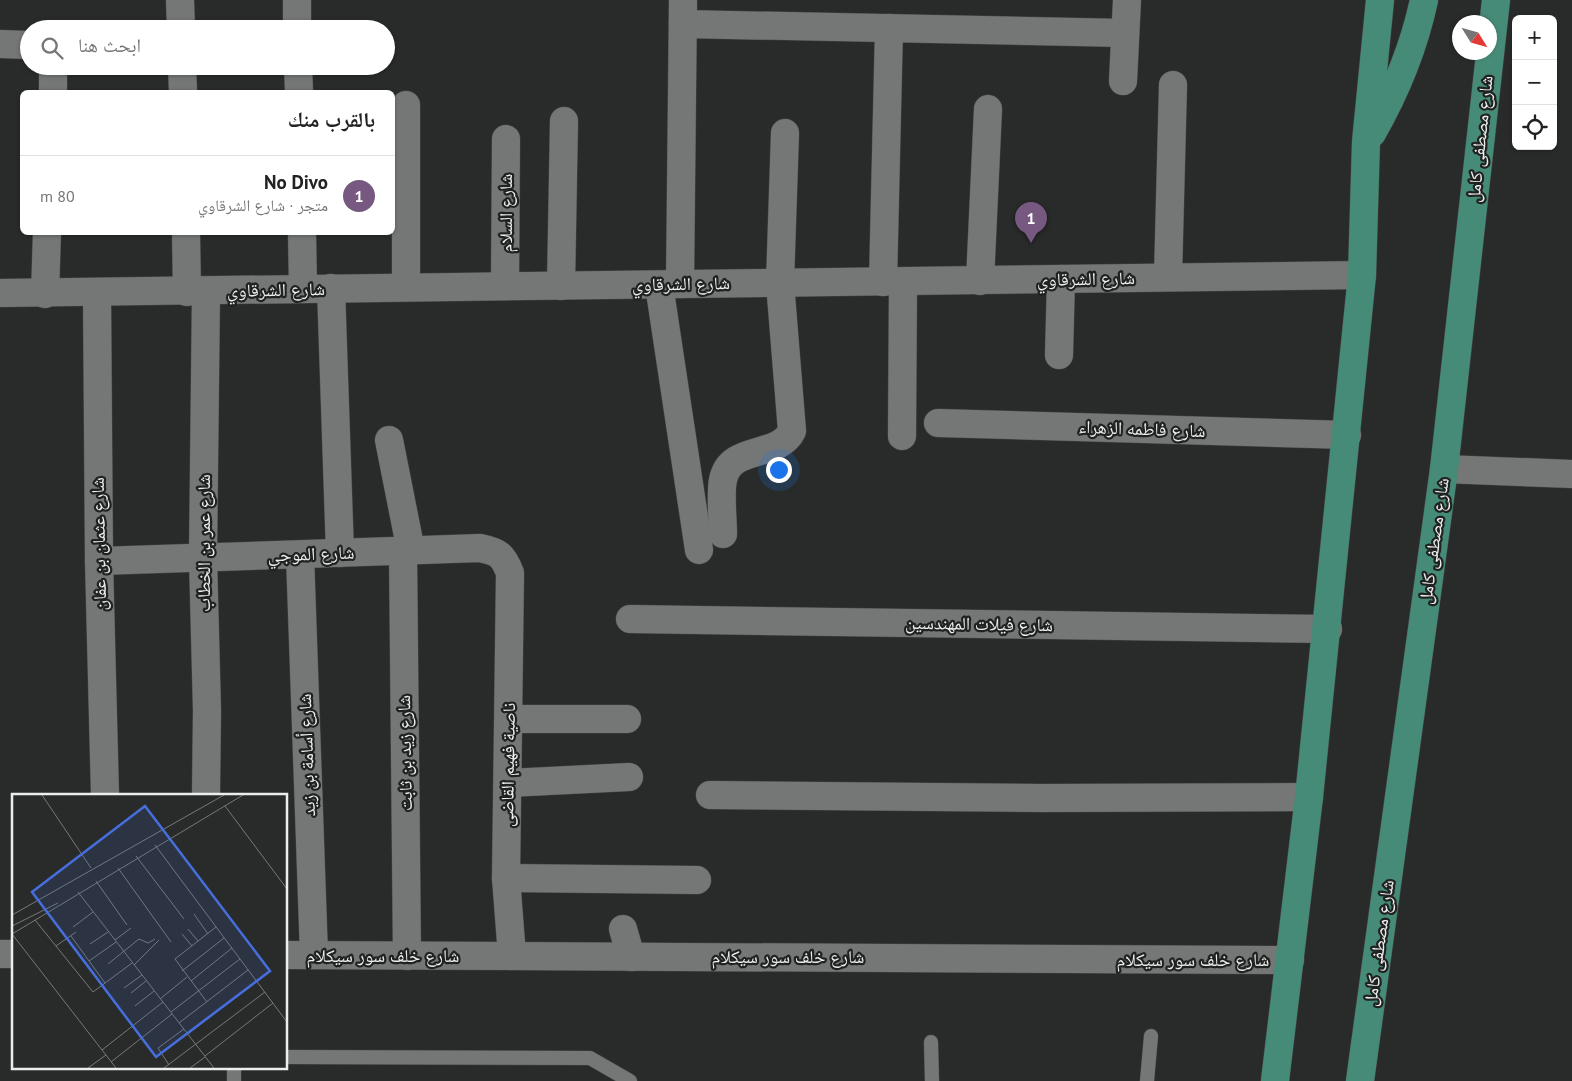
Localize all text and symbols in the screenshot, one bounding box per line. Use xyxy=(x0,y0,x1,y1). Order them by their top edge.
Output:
north arrow xyxy=(1452,15,1497,60)
map controls xyxy=(1512,15,1557,150)
button: + xyxy=(1512,15,1557,60)
search box xyxy=(20,20,395,75)
text: ابحث هنا xyxy=(78,33,141,57)
icon: search xyxy=(38,34,66,62)
button: − xyxy=(1512,60,1557,105)
street label: شارع مصطفى كامل xyxy=(1461,74,1498,204)
button: locate xyxy=(1512,105,1557,150)
text: بالقرب منك xyxy=(288,106,375,133)
text: No Divo xyxy=(264,170,328,194)
street label: شارع السلام xyxy=(494,174,518,252)
text: 80 m xyxy=(40,186,75,206)
text: 1 xyxy=(354,186,364,206)
text: متجر · شارع الشرقاوي xyxy=(198,195,328,215)
pin: 1 xyxy=(1015,202,1047,243)
street label: شارع الشرقاوي xyxy=(1037,266,1135,294)
street label: شارع الشرقاوي xyxy=(632,271,730,299)
street label: شارع الشرقاوي xyxy=(227,277,325,305)
street label: شارع فاطمه الزهراء xyxy=(1078,415,1206,442)
your location xyxy=(766,457,792,483)
street label: شارع عمر بن الخطاب xyxy=(192,474,215,612)
street label: شارع مصطفى كامل xyxy=(1413,476,1454,606)
street label: شارع عثمان بن عفان xyxy=(86,477,111,611)
street label: شارع الموجي xyxy=(267,540,355,570)
street label: شارع فيلات المهندسين xyxy=(905,611,1053,636)
street label: شارع أسامة بن زيد xyxy=(293,693,320,817)
street label: شارع زيد بن ثابت xyxy=(392,695,417,811)
street label: ناصية فهيم القاضى xyxy=(495,703,521,827)
inset map xyxy=(12,794,288,1068)
street label: شارع مصطفى كامل xyxy=(1358,878,1399,1008)
street label: شارع خلف سور سيكلام xyxy=(307,944,459,968)
street label: شارع خلف سور سيكلام xyxy=(712,945,864,969)
street label: شارع خلف سور سيكلام xyxy=(1117,948,1269,972)

